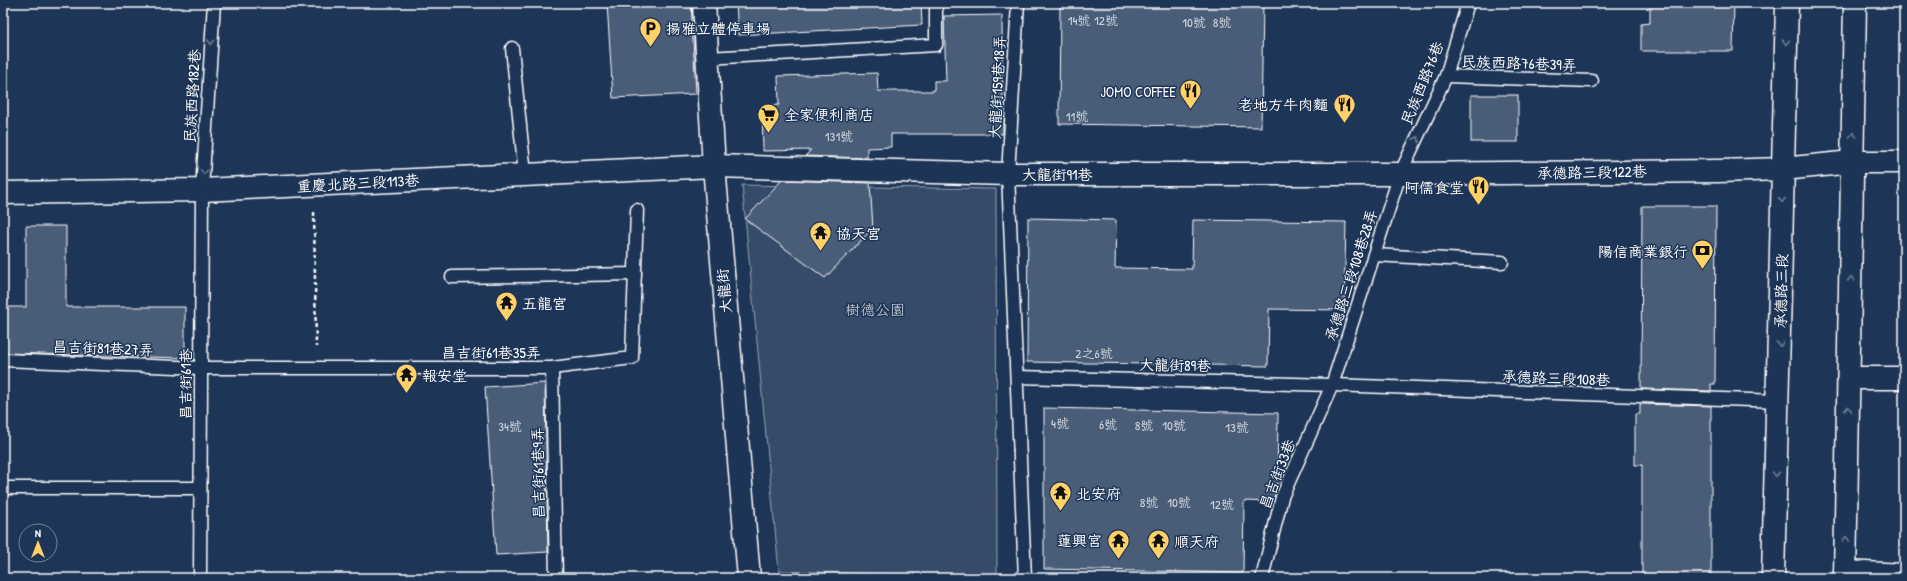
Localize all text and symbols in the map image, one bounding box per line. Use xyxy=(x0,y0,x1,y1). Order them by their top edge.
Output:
house number: 14號 xyxy=(1068,11,1090,29)
house number: 12號 xyxy=(1094,11,1118,29)
house number: 10號 xyxy=(1182,13,1206,31)
house number: 8號 xyxy=(1213,13,1231,31)
parking icon: 揚雅立體停車場 xyxy=(638,15,664,48)
place label: 揚雅立體停車場 xyxy=(666,18,771,39)
street label: 大龍街159巷18弄 xyxy=(984,34,1010,140)
street label: 民族西路76巷 xyxy=(1396,38,1448,128)
one-way arrow xyxy=(207,39,216,45)
one-way arrow xyxy=(1782,39,1790,45)
street label: 民族西路182巷 xyxy=(179,49,205,143)
street label: 民族西路76巷39弄 xyxy=(1461,50,1577,76)
restaurant icon: JOMO COFFEE xyxy=(1178,78,1204,111)
place label: JOMO COFFEE xyxy=(1100,81,1176,102)
restaurant icon: 老地方牛肉麵 xyxy=(1331,91,1357,124)
place label: 老地方牛肉麵 xyxy=(1238,94,1328,115)
supermarket icon: 全家便利商店 xyxy=(755,101,781,134)
place label: 全家便利商店 xyxy=(784,104,874,125)
house number: 11號 xyxy=(1066,107,1088,125)
house number: 131號 xyxy=(825,127,853,145)
one-way arrow xyxy=(1849,132,1857,138)
one-way arrow xyxy=(1412,135,1420,143)
street label: 承德路三段122巷 xyxy=(1537,161,1647,183)
street label: 大龍街91巷 xyxy=(1022,164,1092,185)
one-way arrow xyxy=(199,169,208,175)
street label: 重慶北路三段113巷 xyxy=(296,169,420,197)
restaurant icon: 阿儒食堂 xyxy=(1466,174,1492,207)
place label: 阿儒食堂 xyxy=(1404,177,1464,198)
one-way arrow xyxy=(1778,197,1787,203)
street label: 承德路三段108巷28弄 xyxy=(1320,207,1382,343)
temple icon: 協天宮 xyxy=(807,220,833,253)
place label: 協天宮 xyxy=(836,223,881,244)
bank icon: 陽信商業銀行 xyxy=(1690,238,1716,271)
place label: 陽信商業銀行 xyxy=(1598,241,1688,262)
street label: 承德路三段 xyxy=(1770,253,1792,329)
street label: 大龍街 xyxy=(712,268,736,314)
one-way arrow xyxy=(1847,276,1855,282)
temple icon: 五龍宮 xyxy=(493,290,519,323)
place label: 五龍宮 xyxy=(522,293,567,314)
park label: 樹德公園 xyxy=(845,299,905,320)
street label: 昌吉街81巷27弄 xyxy=(52,336,154,360)
one-way arrow xyxy=(1776,341,1784,347)
street label: 昌吉街61巷35弄 xyxy=(441,342,541,363)
house number: 2之6號 xyxy=(1075,344,1113,362)
street label: 昌吉街61巷 xyxy=(175,348,196,420)
street label: 大龍街89巷 xyxy=(1139,354,1211,376)
temple icon: 報安堂 xyxy=(393,362,419,395)
place label: 報安堂 xyxy=(422,365,467,386)
street label: 承德路三段108巷 xyxy=(1501,366,1611,390)
one-way arrow xyxy=(1844,406,1853,412)
house number: 4號 xyxy=(1051,414,1069,432)
house number: 6號 xyxy=(1099,415,1117,433)
house number: 8號 xyxy=(1135,416,1153,434)
house number: 10號 xyxy=(1162,416,1186,434)
house number: 34號 xyxy=(498,417,522,435)
house number: 13號 xyxy=(1225,418,1249,436)
street label: 昌吉街61巷9弄 xyxy=(527,427,549,519)
street label: 昌吉街33巷 xyxy=(1254,436,1300,512)
one-way arrow xyxy=(1772,471,1781,477)
temple icon: 北安府 xyxy=(1048,480,1074,513)
place label: 北安府 xyxy=(1076,483,1121,504)
house number: 8號 xyxy=(1140,493,1158,511)
house number: 10號 xyxy=(1167,493,1191,511)
house number: 12號 xyxy=(1210,495,1234,513)
north arrow xyxy=(18,523,58,563)
text: N xyxy=(35,526,41,540)
temple icon: 蓮興宮 xyxy=(1105,527,1131,560)
temple icon: 順天府 xyxy=(1145,528,1171,561)
place label: 蓮興宮 xyxy=(1057,530,1102,551)
place label: 順天府 xyxy=(1174,531,1219,552)
one-way arrow xyxy=(1842,536,1850,542)

